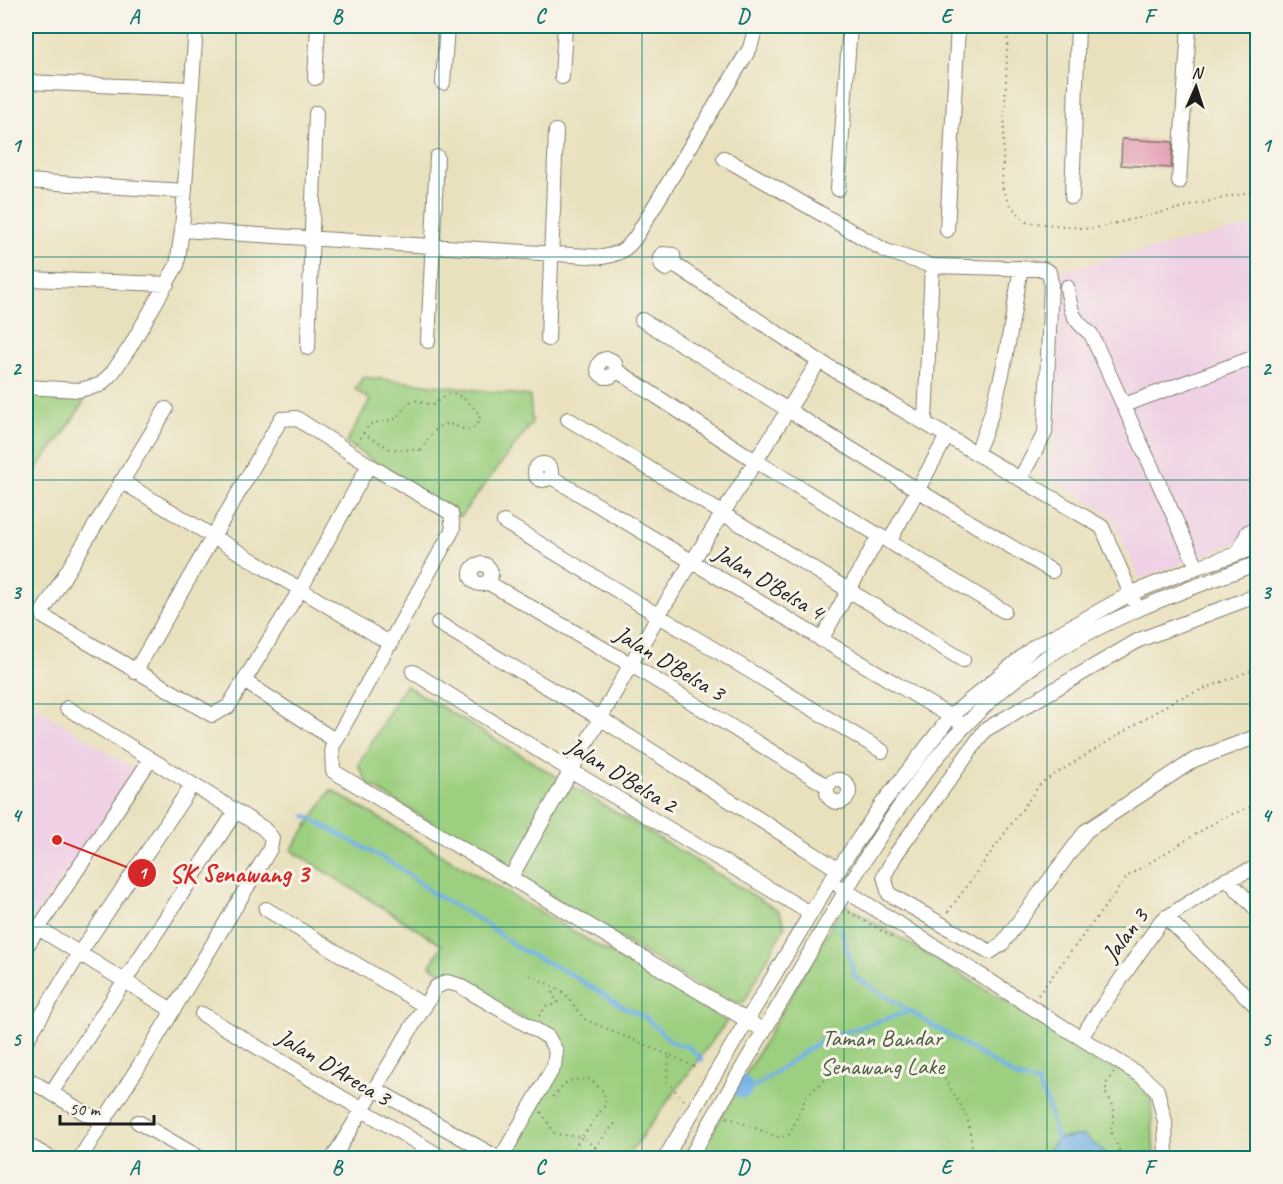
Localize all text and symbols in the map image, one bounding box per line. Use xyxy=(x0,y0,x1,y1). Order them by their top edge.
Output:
text: A xyxy=(129,4,141,29)
text: B xyxy=(332,4,344,29)
text: C xyxy=(535,4,547,29)
text: D xyxy=(737,4,751,29)
text: E xyxy=(941,4,955,29)
text: F xyxy=(1144,4,1158,29)
north arrow xyxy=(1166,57,1226,117)
text: N xyxy=(1191,63,1205,83)
text: 1 xyxy=(12,133,23,158)
text: 1 xyxy=(1262,133,1273,158)
text: 2 xyxy=(12,356,23,381)
text: 2 xyxy=(1262,356,1273,381)
street label: Jalan D'Belsa 4 xyxy=(707,537,832,628)
text: 3 xyxy=(12,580,23,605)
text: 3 xyxy=(1262,580,1273,605)
street label: Jalan D'Belsa 3 xyxy=(608,618,733,709)
street label: Jalan D'Belsa 2 xyxy=(560,730,685,821)
text: 4 xyxy=(12,803,24,828)
text: 4 xyxy=(1262,803,1274,828)
callout: SK Senawang 3 xyxy=(127,851,321,895)
text: SK Senawang 3 xyxy=(169,857,311,890)
text: 1 xyxy=(138,862,148,884)
street label: Jalan 3 xyxy=(1095,901,1156,968)
street label: Jalan D'Areca 3 xyxy=(271,1021,398,1114)
park label: Taman Bandar Senawang Lake xyxy=(820,1023,946,1081)
text: 5 xyxy=(12,1027,23,1052)
text: 5 xyxy=(1262,1027,1273,1052)
scale bar xyxy=(60,1088,154,1126)
text: 50 m xyxy=(69,1098,102,1120)
text: A xyxy=(129,1155,141,1180)
text: B xyxy=(332,1155,344,1180)
text: C xyxy=(535,1155,547,1180)
text: D xyxy=(737,1155,751,1180)
text: E xyxy=(941,1155,955,1180)
text: F xyxy=(1144,1155,1158,1180)

